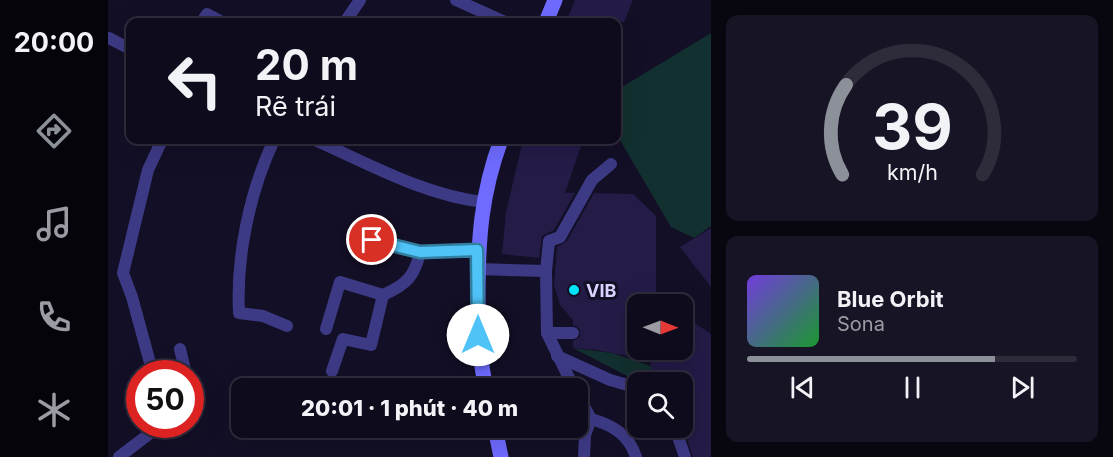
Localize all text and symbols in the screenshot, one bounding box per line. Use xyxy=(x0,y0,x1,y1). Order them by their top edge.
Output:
text: 20:00 xyxy=(14,26,94,59)
text: 20 m xyxy=(255,39,358,90)
icon: left xyxy=(156,42,234,120)
text: 39 xyxy=(872,89,952,164)
text: Rẽ trái xyxy=(255,90,336,123)
icon: directions xyxy=(33,110,75,152)
text: km/h xyxy=(887,159,937,185)
icon: music xyxy=(33,203,75,245)
pin xyxy=(346,214,397,265)
icon: arrive xyxy=(355,223,388,256)
place label: VIB xyxy=(586,280,616,301)
marker: VIB xyxy=(567,283,581,297)
text: Blue Orbit xyxy=(837,286,944,312)
north arrow xyxy=(627,294,693,360)
map controls xyxy=(627,294,693,438)
icon: phone xyxy=(33,296,75,338)
position arrow xyxy=(446,303,510,367)
text: Sona xyxy=(837,312,885,336)
speed limit sign: 50 xyxy=(126,360,204,438)
icon: previous xyxy=(786,371,819,404)
icon: pause xyxy=(896,371,929,404)
icon: next xyxy=(1006,371,1039,404)
button: search xyxy=(627,372,693,438)
icon: climate xyxy=(33,389,75,431)
text: 20:01 · 1 phút · 40 m xyxy=(301,395,518,421)

